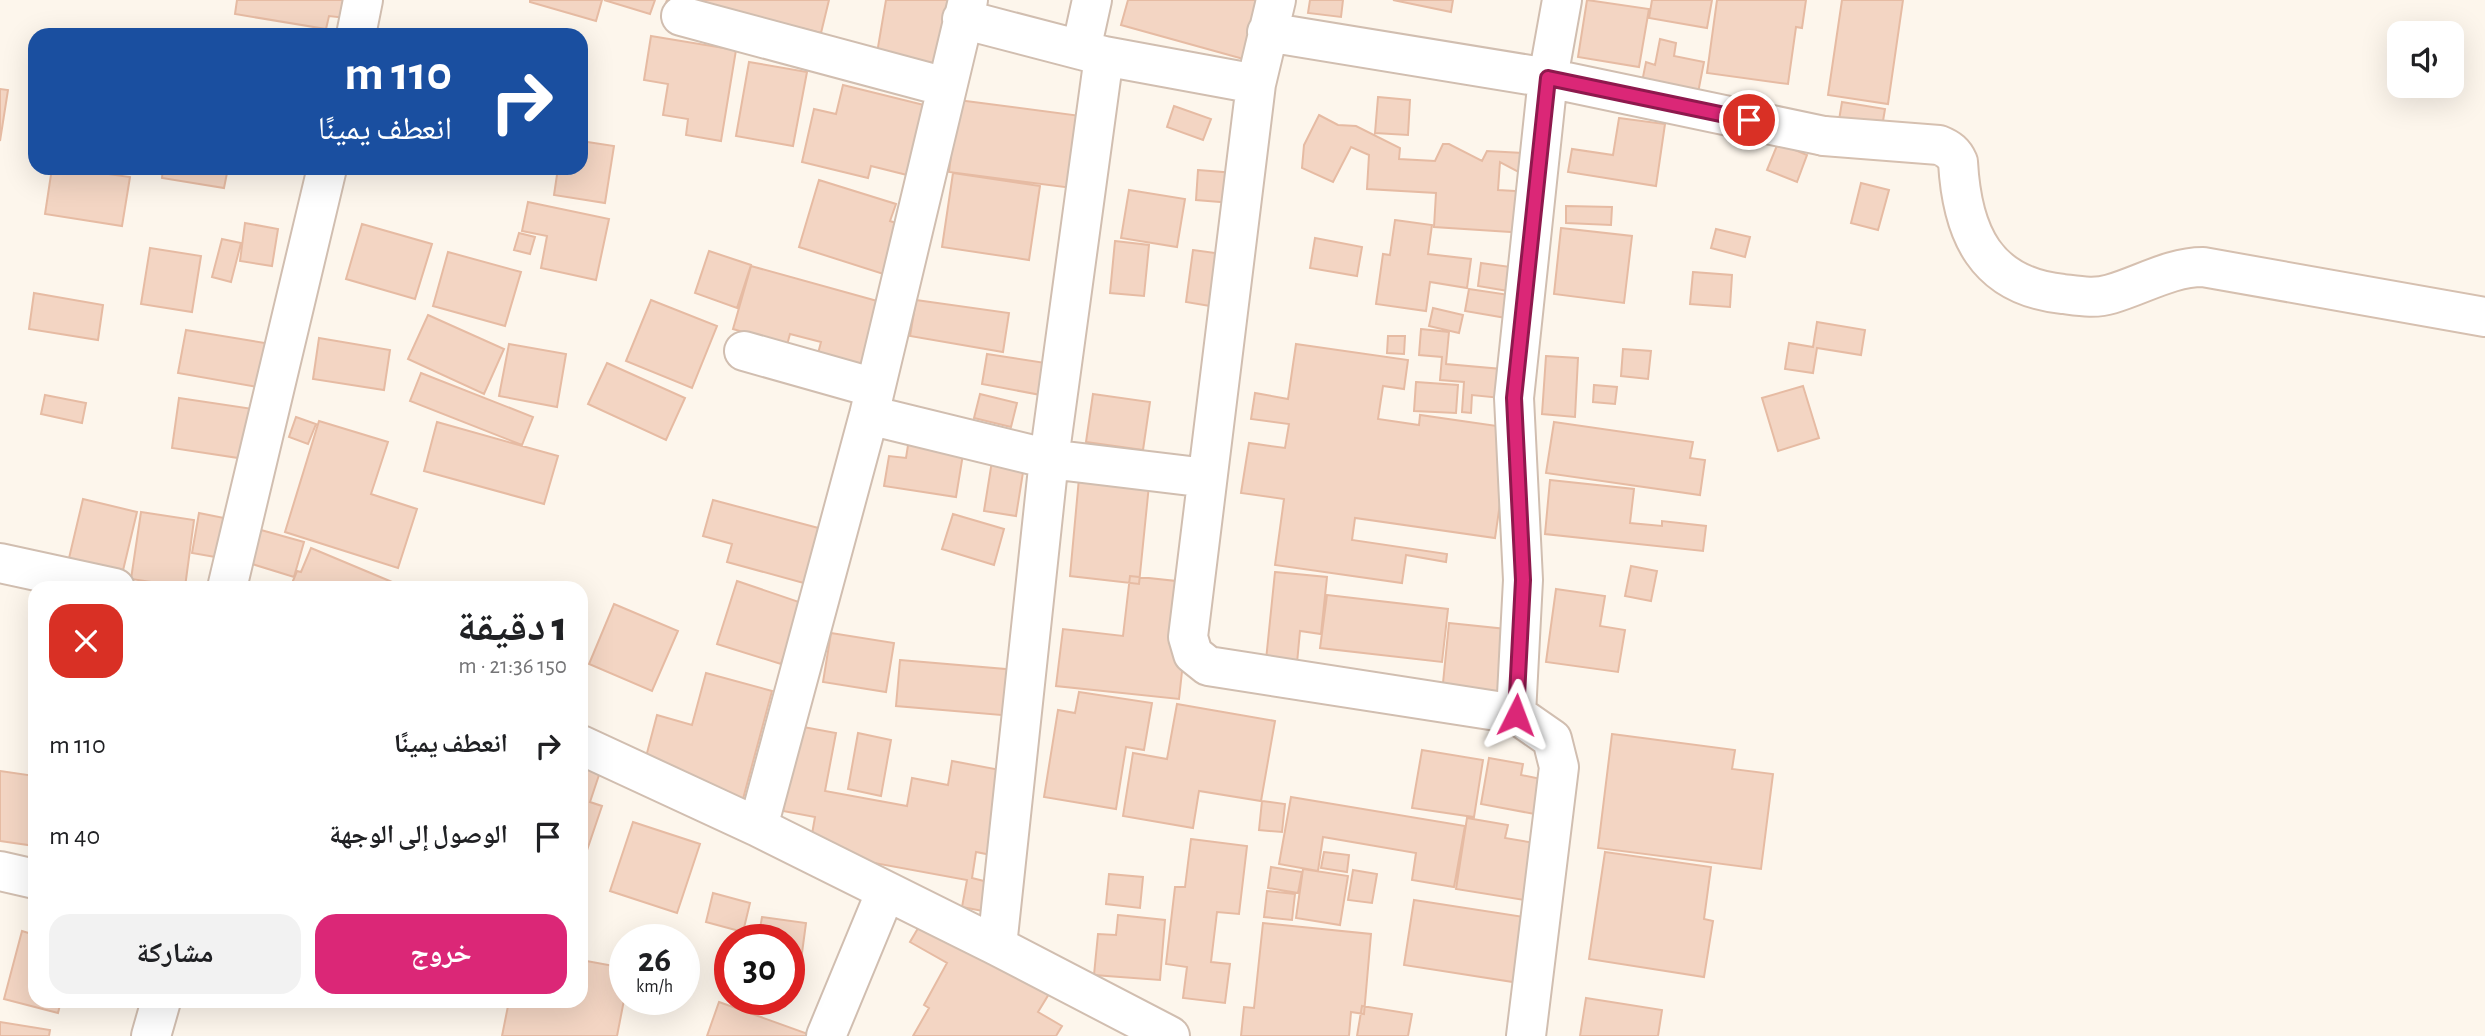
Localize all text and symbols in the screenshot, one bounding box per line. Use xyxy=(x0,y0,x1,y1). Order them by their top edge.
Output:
map controls xyxy=(2387,21,2464,98)
button: sound xyxy=(2387,21,2464,98)
text: 110 m xyxy=(344,50,452,99)
icon: right xyxy=(476,56,567,147)
pin xyxy=(1719,90,1779,150)
icon: arrive xyxy=(1730,101,1768,139)
text: انعطف يمينًا xyxy=(318,113,452,145)
button: close xyxy=(49,604,123,678)
text: 1 دقيقة xyxy=(457,606,567,648)
text: 150 m · 21:36 xyxy=(458,655,567,678)
position arrow xyxy=(1479,678,1553,752)
icon: right xyxy=(529,727,567,765)
text: انعطف يمينًا xyxy=(394,731,508,757)
text: 110 m xyxy=(49,732,106,758)
icon: arrive xyxy=(529,818,567,856)
text: الوصول إلى الوجهة xyxy=(329,822,508,848)
text: 40 m xyxy=(49,823,100,849)
button: مشاركة xyxy=(49,914,301,994)
button: خروج xyxy=(315,914,567,994)
speed limit sign: 30 xyxy=(714,924,805,1015)
text: 26 xyxy=(638,943,671,978)
text: km/h xyxy=(636,978,673,996)

